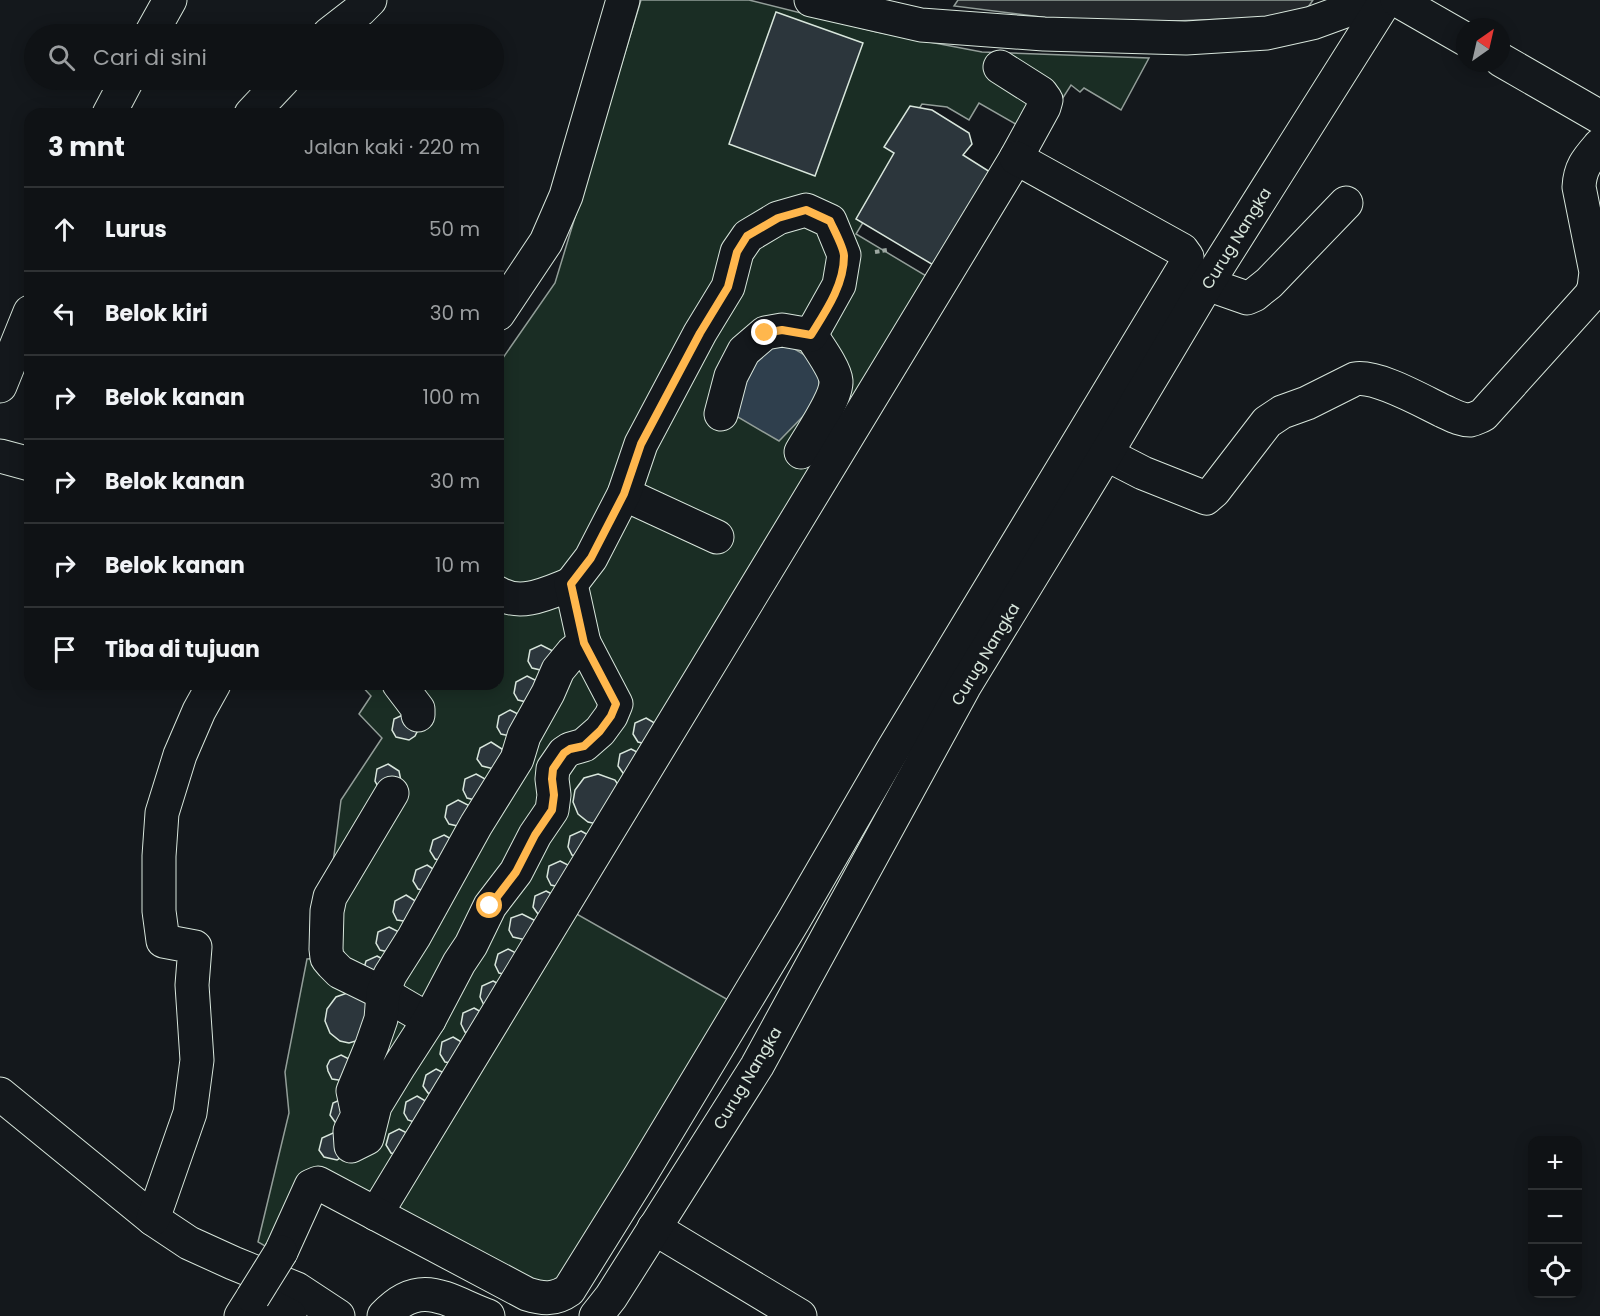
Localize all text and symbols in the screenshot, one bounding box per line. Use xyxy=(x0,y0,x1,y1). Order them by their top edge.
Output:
north arrow xyxy=(1456,18,1510,72)
search box xyxy=(24,24,504,90)
icon: search xyxy=(45,41,78,74)
text: Cari di sini xyxy=(93,42,207,73)
text: 3 mnt xyxy=(48,129,125,165)
text: Jalan kaki · 220 m xyxy=(304,133,480,161)
street label: Curug Nangka xyxy=(1196,183,1277,294)
icon: ahead xyxy=(48,213,81,246)
text: Lurus xyxy=(105,214,167,245)
text: 50 m xyxy=(429,215,480,243)
icon: left xyxy=(48,297,81,330)
text: Belok kiri xyxy=(105,298,208,329)
text: 30 m xyxy=(430,299,480,327)
route end xyxy=(751,319,777,345)
icon: right xyxy=(48,381,81,414)
text: Belok kanan xyxy=(105,382,245,413)
text: 100 m xyxy=(423,383,480,411)
icon: right xyxy=(48,465,81,498)
text: Belok kanan xyxy=(105,466,245,497)
text: 30 m xyxy=(430,467,480,495)
icon: right xyxy=(48,549,81,582)
text: Belok kanan xyxy=(105,550,245,581)
text: 10 m xyxy=(435,551,480,579)
street label: Curug Nangka xyxy=(946,599,1025,710)
icon: arrive xyxy=(48,633,81,666)
text: Tiba di tujuan xyxy=(105,634,260,665)
route start xyxy=(476,892,502,918)
street label: Curug Nangka xyxy=(708,1023,787,1134)
map controls xyxy=(1528,1136,1582,1298)
button: + xyxy=(1528,1136,1582,1190)
button: − xyxy=(1528,1190,1582,1244)
button: locate xyxy=(1528,1244,1582,1298)

